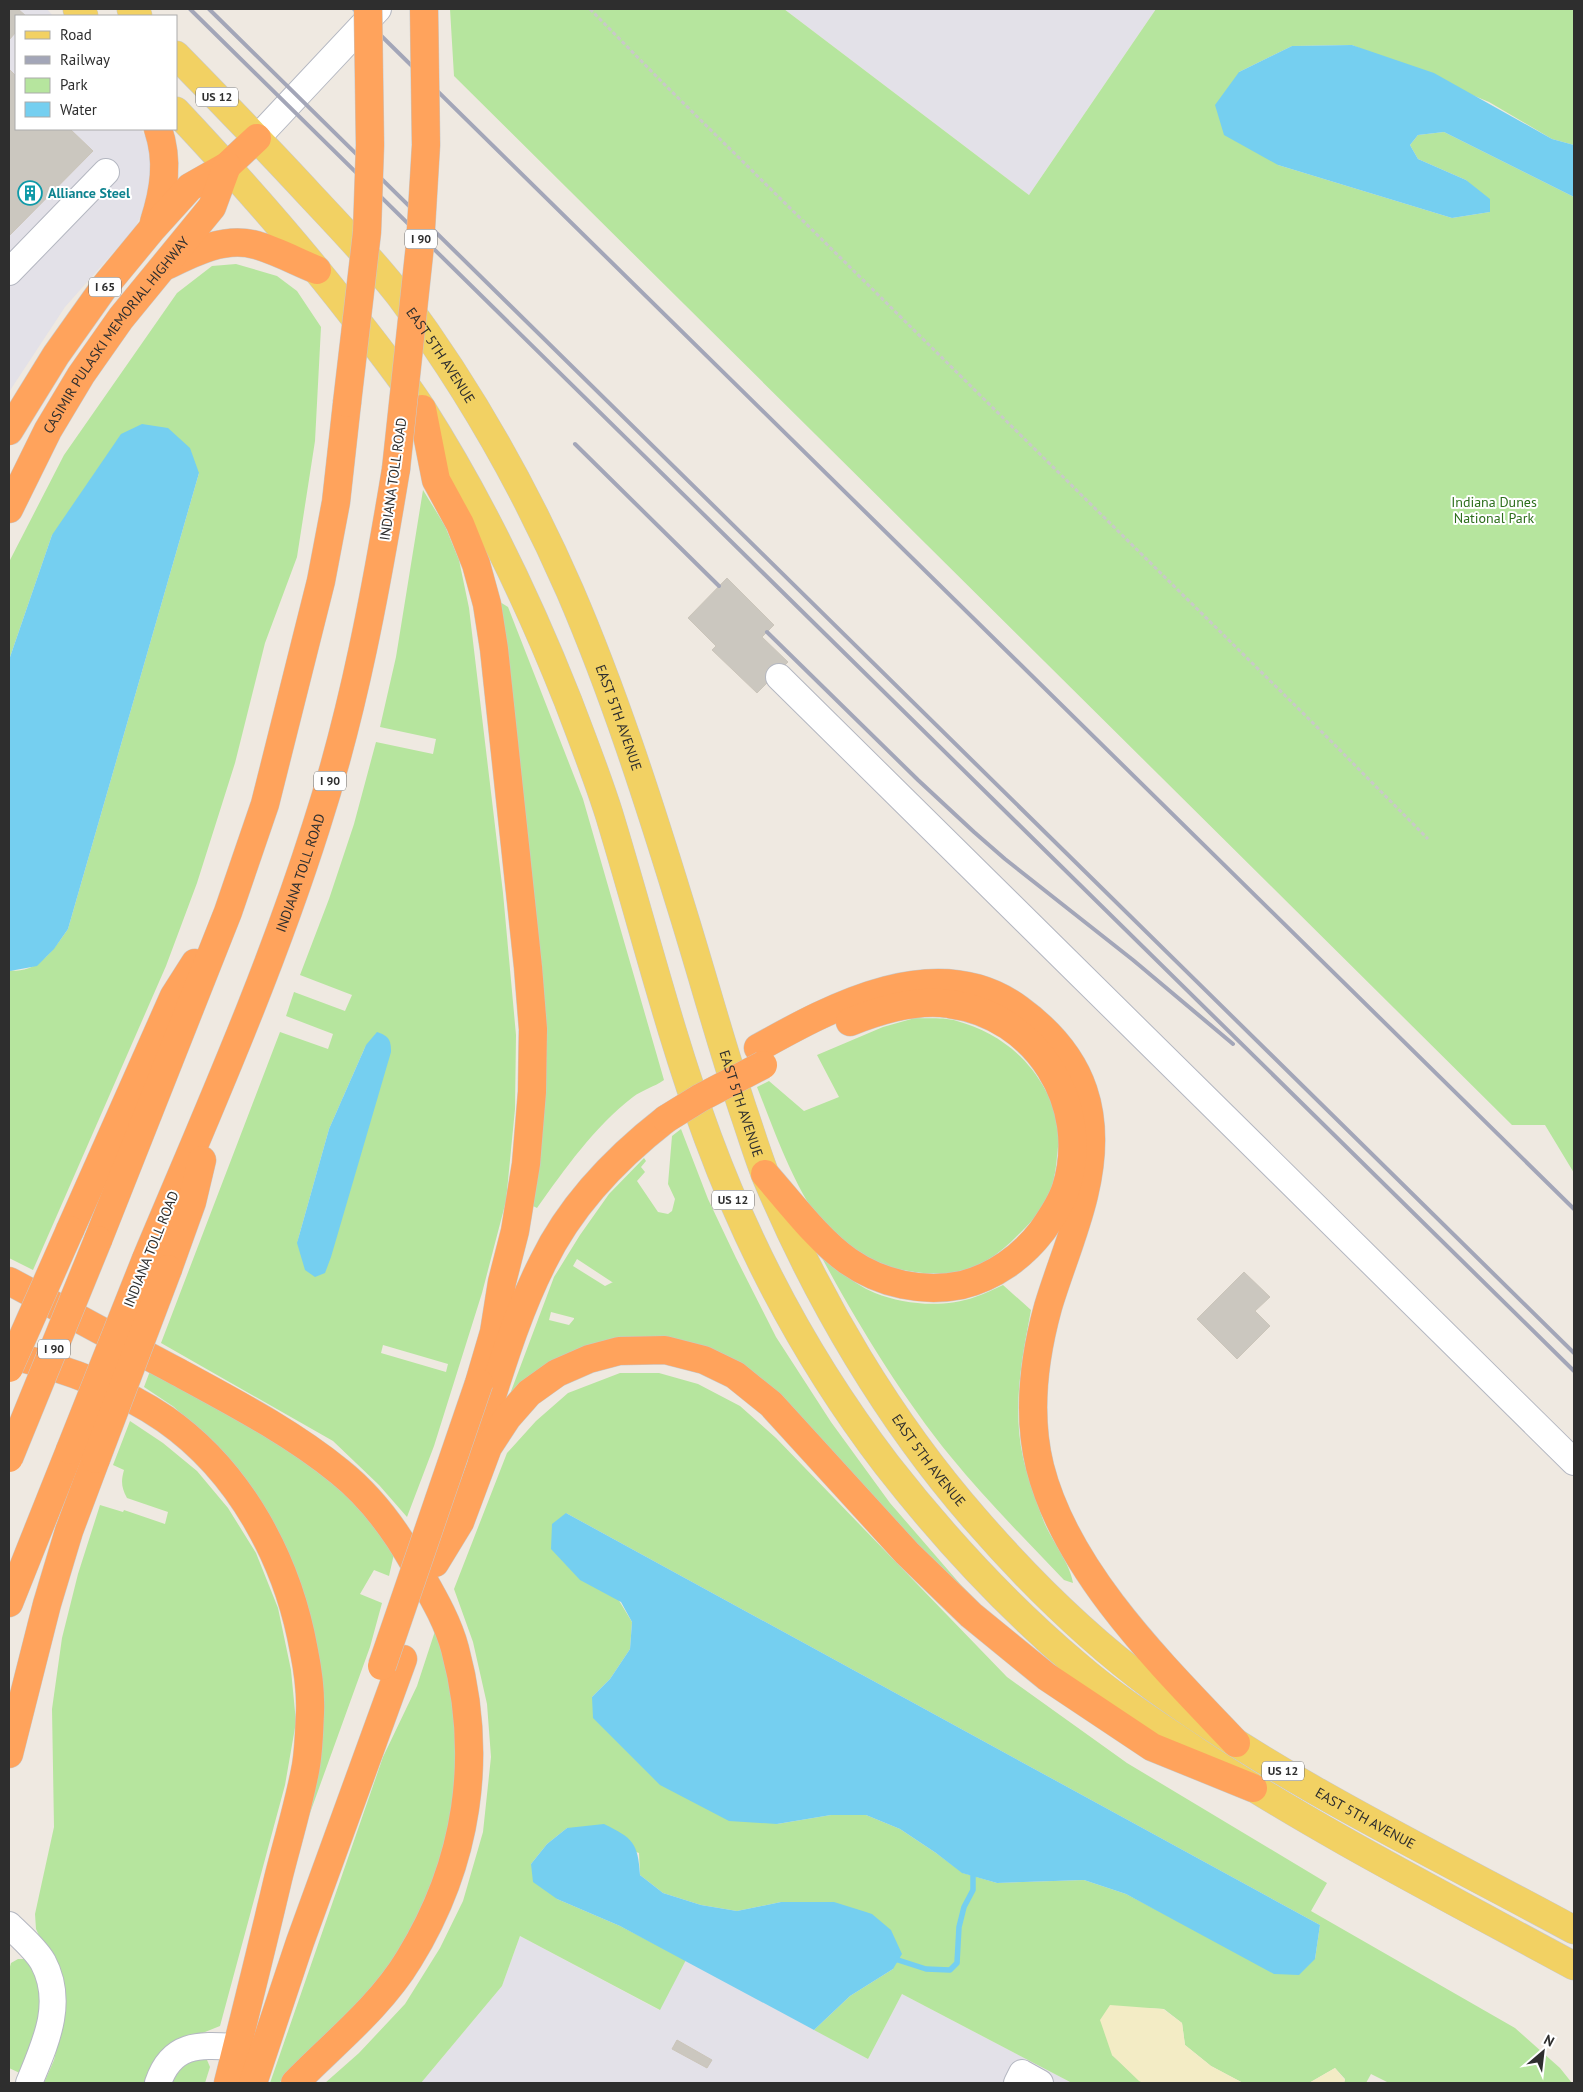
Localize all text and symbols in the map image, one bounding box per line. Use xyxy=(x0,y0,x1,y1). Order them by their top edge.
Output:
legend xyxy=(15,15,178,130)
text: Road xyxy=(60,25,92,44)
text: Railway xyxy=(60,50,110,69)
text: Park xyxy=(60,75,88,94)
road number: US 12 xyxy=(196,88,238,106)
text: Water xyxy=(60,100,97,119)
building icon: Alliance Steel xyxy=(17,180,43,206)
place label: Alliance Steel xyxy=(48,184,131,202)
road number: I 90 xyxy=(405,230,437,248)
street label: CASIMIR PULASKI MEMORIAL HIGHWAY xyxy=(39,233,193,437)
road number: I 65 xyxy=(89,278,121,296)
street label: EAST 5TH AVENUE xyxy=(402,304,479,406)
street label: INDIANA TOLL ROAD xyxy=(375,416,411,542)
park label: Indiana Dunes National Park xyxy=(1451,493,1537,527)
street label: EAST 5TH AVENUE xyxy=(592,662,646,773)
road number: I 90 xyxy=(314,771,346,790)
street label: INDIANA TOLL ROAD xyxy=(272,811,329,935)
street label: EAST 5TH AVENUE xyxy=(716,1048,767,1159)
street label: INDIANA TOLL ROAD xyxy=(119,1188,183,1310)
road number: US 12 xyxy=(712,1190,754,1210)
road number: I 90 xyxy=(38,1340,70,1358)
street label: EAST 5TH AVENUE xyxy=(888,1411,969,1510)
road number: US 12 xyxy=(1262,1762,1304,1780)
street label: EAST 5TH AVENUE xyxy=(1312,1783,1418,1853)
north arrow xyxy=(1518,2027,1568,2077)
text: N xyxy=(1541,2030,1557,2051)

